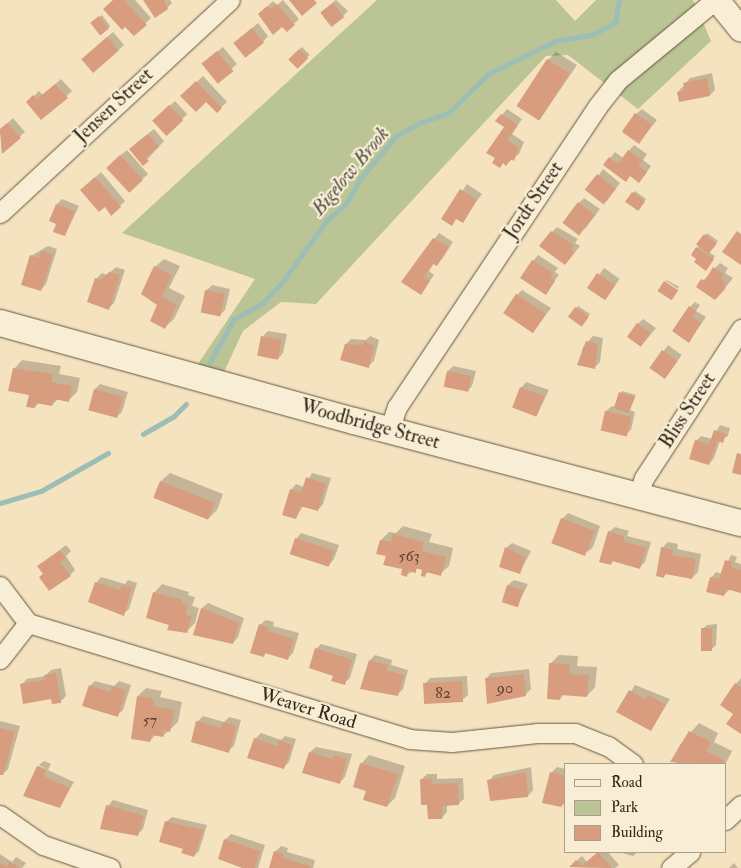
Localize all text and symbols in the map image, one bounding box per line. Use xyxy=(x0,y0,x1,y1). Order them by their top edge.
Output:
street label: Jensen Street xyxy=(70,64,158,148)
water label: Bigelow Brook xyxy=(306,122,394,220)
street label: Jordt Street xyxy=(500,158,568,244)
street label: Bliss Street xyxy=(655,369,721,453)
street label: Woodbridge Street xyxy=(298,395,442,455)
house number: 563 xyxy=(398,546,420,566)
house number: 90 xyxy=(497,678,513,698)
house number: 82 xyxy=(435,683,451,703)
street label: Weaver Road xyxy=(257,684,359,734)
house number: 57 xyxy=(143,710,157,730)
legend xyxy=(564,763,726,853)
text: Road xyxy=(611,773,642,792)
text: Park xyxy=(611,798,638,817)
text: Building xyxy=(611,823,663,842)

